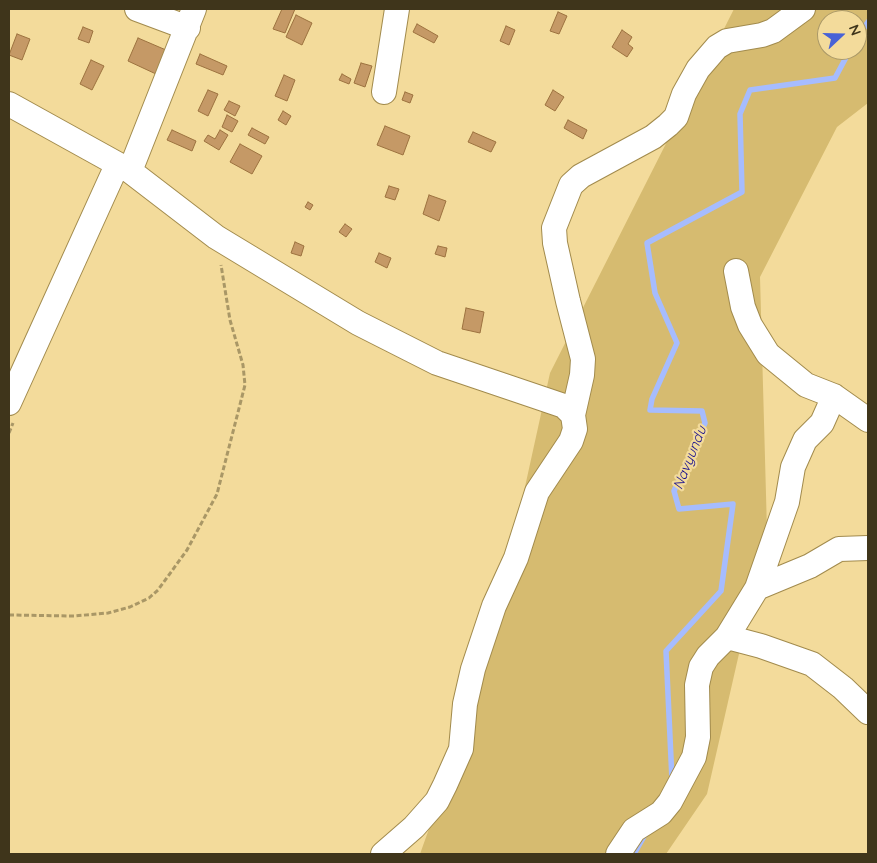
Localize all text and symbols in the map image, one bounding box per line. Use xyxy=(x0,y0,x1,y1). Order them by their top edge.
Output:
north arrow xyxy=(817,10,867,60)
text: N xyxy=(845,22,865,38)
water label: Navyundu xyxy=(670,424,710,492)

